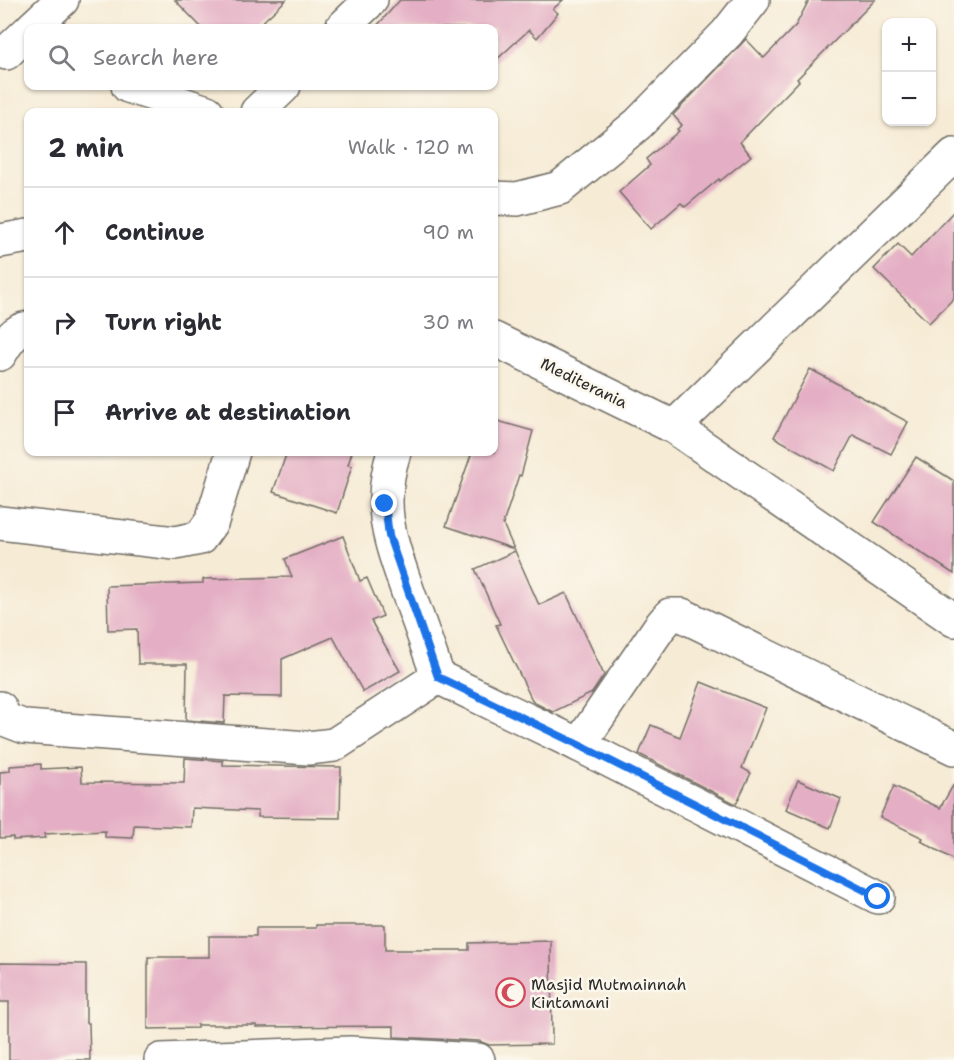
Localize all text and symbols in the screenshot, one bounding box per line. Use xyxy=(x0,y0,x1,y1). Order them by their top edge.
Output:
map controls xyxy=(882,18,936,126)
button: + xyxy=(882,18,936,72)
search box xyxy=(24,24,498,90)
icon: search xyxy=(45,41,78,74)
text: Search here xyxy=(93,43,219,72)
button: − xyxy=(882,72,936,126)
text: 2 min xyxy=(48,130,124,165)
text: Walk · 120 m xyxy=(348,134,474,160)
icon: ahead xyxy=(48,216,81,249)
text: Continue xyxy=(105,218,205,247)
text: 90 m xyxy=(422,219,474,245)
icon: right xyxy=(48,306,81,339)
text: Turn right xyxy=(105,308,222,337)
text: 30 m xyxy=(422,309,474,335)
street label: Mediterania xyxy=(537,353,631,413)
icon: arrive xyxy=(48,396,81,429)
text: Arrive at destination xyxy=(105,398,351,427)
route end xyxy=(371,490,397,516)
route start xyxy=(864,883,890,909)
place label: Masjid Mutmainnah Kintamani xyxy=(531,974,687,1013)
mosque icon: Masjid Mutmainnah Kintamani xyxy=(494,977,526,1009)

